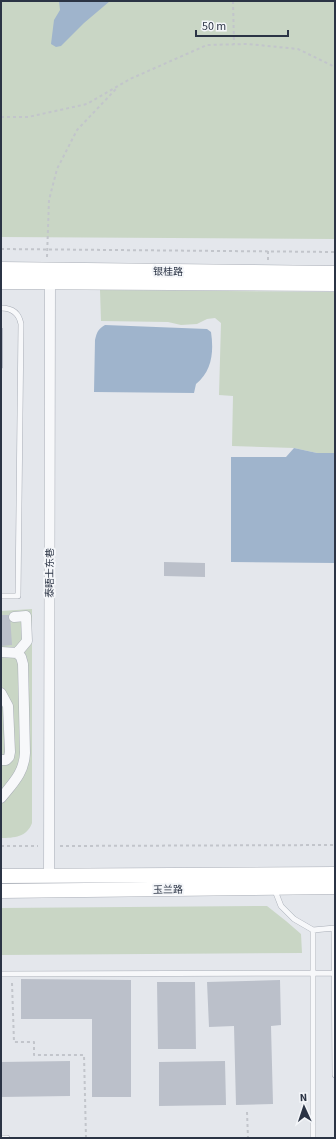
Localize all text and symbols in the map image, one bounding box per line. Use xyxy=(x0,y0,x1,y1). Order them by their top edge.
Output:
scale bar xyxy=(196,12,288,38)
text: 50 m xyxy=(202,18,226,35)
street label: 银桂路 xyxy=(153,265,183,279)
street label: 泰晤士东巷 xyxy=(43,548,57,598)
street label: 玉兰路 xyxy=(153,883,183,897)
north arrow xyxy=(284,1087,324,1127)
text: N xyxy=(299,1090,308,1105)

